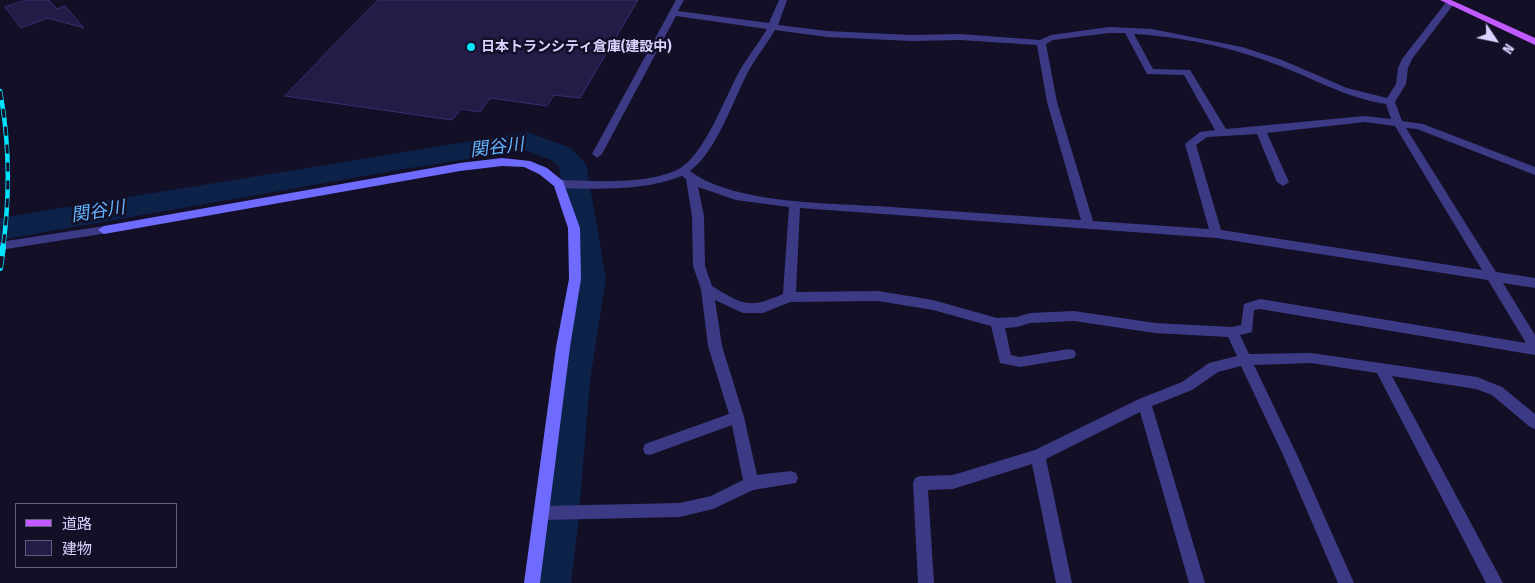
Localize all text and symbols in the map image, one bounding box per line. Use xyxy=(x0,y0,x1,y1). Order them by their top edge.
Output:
north arrow xyxy=(1470,15,1520,65)
place label: 日本トランシティ倉庫(建設中) xyxy=(481,39,671,55)
text: N xyxy=(1498,40,1517,57)
marker: 日本トランシティ倉庫(建設中) xyxy=(465,41,477,53)
water label: 関谷川 xyxy=(469,134,525,162)
water label: 関谷川 xyxy=(70,197,126,227)
legend xyxy=(15,503,178,568)
text: 道路 xyxy=(62,515,92,533)
text: 建物 xyxy=(62,540,92,558)

